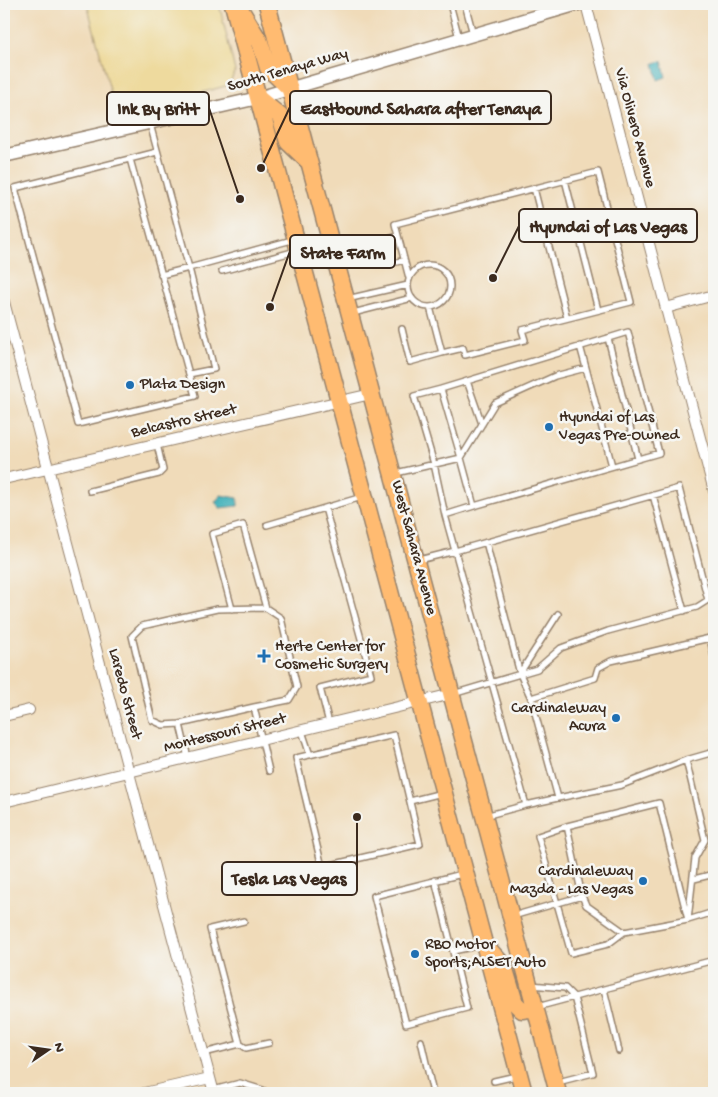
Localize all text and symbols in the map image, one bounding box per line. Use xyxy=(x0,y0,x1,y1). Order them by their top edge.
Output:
street label: South Tenaya Way xyxy=(226,45,350,97)
street label: Via Olivero Avenue xyxy=(609,65,659,191)
callout: Eastbound Sahara after Tenaya xyxy=(290,91,551,124)
callout: Ink By Britt xyxy=(107,92,209,125)
text: Ink By Britt xyxy=(117,100,200,121)
text: Eastbound Sahara after Tenaya xyxy=(301,100,542,121)
callout: Hyundai of Las Vegas xyxy=(519,209,697,242)
text: Hyundai of Las Vegas xyxy=(529,218,688,239)
callout: State Farm xyxy=(290,235,395,268)
text: State Farm xyxy=(301,244,386,265)
place label: Plata Design xyxy=(139,376,226,395)
marker: Plata Design xyxy=(124,379,136,391)
street label: Belcastro Street xyxy=(129,400,240,444)
place label: Hyundai of Las Vegas Pre-Owned xyxy=(558,409,680,446)
marker: Hyundai of Las Vegas Pre-Owned xyxy=(543,421,555,433)
street label: West Sahara Avenue xyxy=(386,479,440,618)
place label: Herte Center for Cosmetic Surgery xyxy=(275,638,388,675)
street label: Laredo Street xyxy=(103,647,146,743)
marker: Herte Center for Cosmetic Surgery xyxy=(257,649,271,663)
place label: CardinaleWay Acura xyxy=(511,700,607,737)
street label: Montessouri Street xyxy=(162,709,289,758)
marker: CardinaleWay Acura xyxy=(610,712,622,724)
callout: Tesla Las Vegas xyxy=(222,862,357,895)
place label: CardinaleWay Mazda - Las Vegas xyxy=(510,863,634,900)
text: Tesla Las Vegas xyxy=(230,870,348,891)
marker: CardinaleWay Mazda - Las Vegas xyxy=(637,875,649,887)
place label: RBO Motor Sports;ALSET Auto xyxy=(425,936,546,973)
marker: RBO Motor Sports;ALSET Auto xyxy=(409,948,421,960)
north arrow xyxy=(22,1024,72,1074)
text: N xyxy=(49,1041,68,1054)

